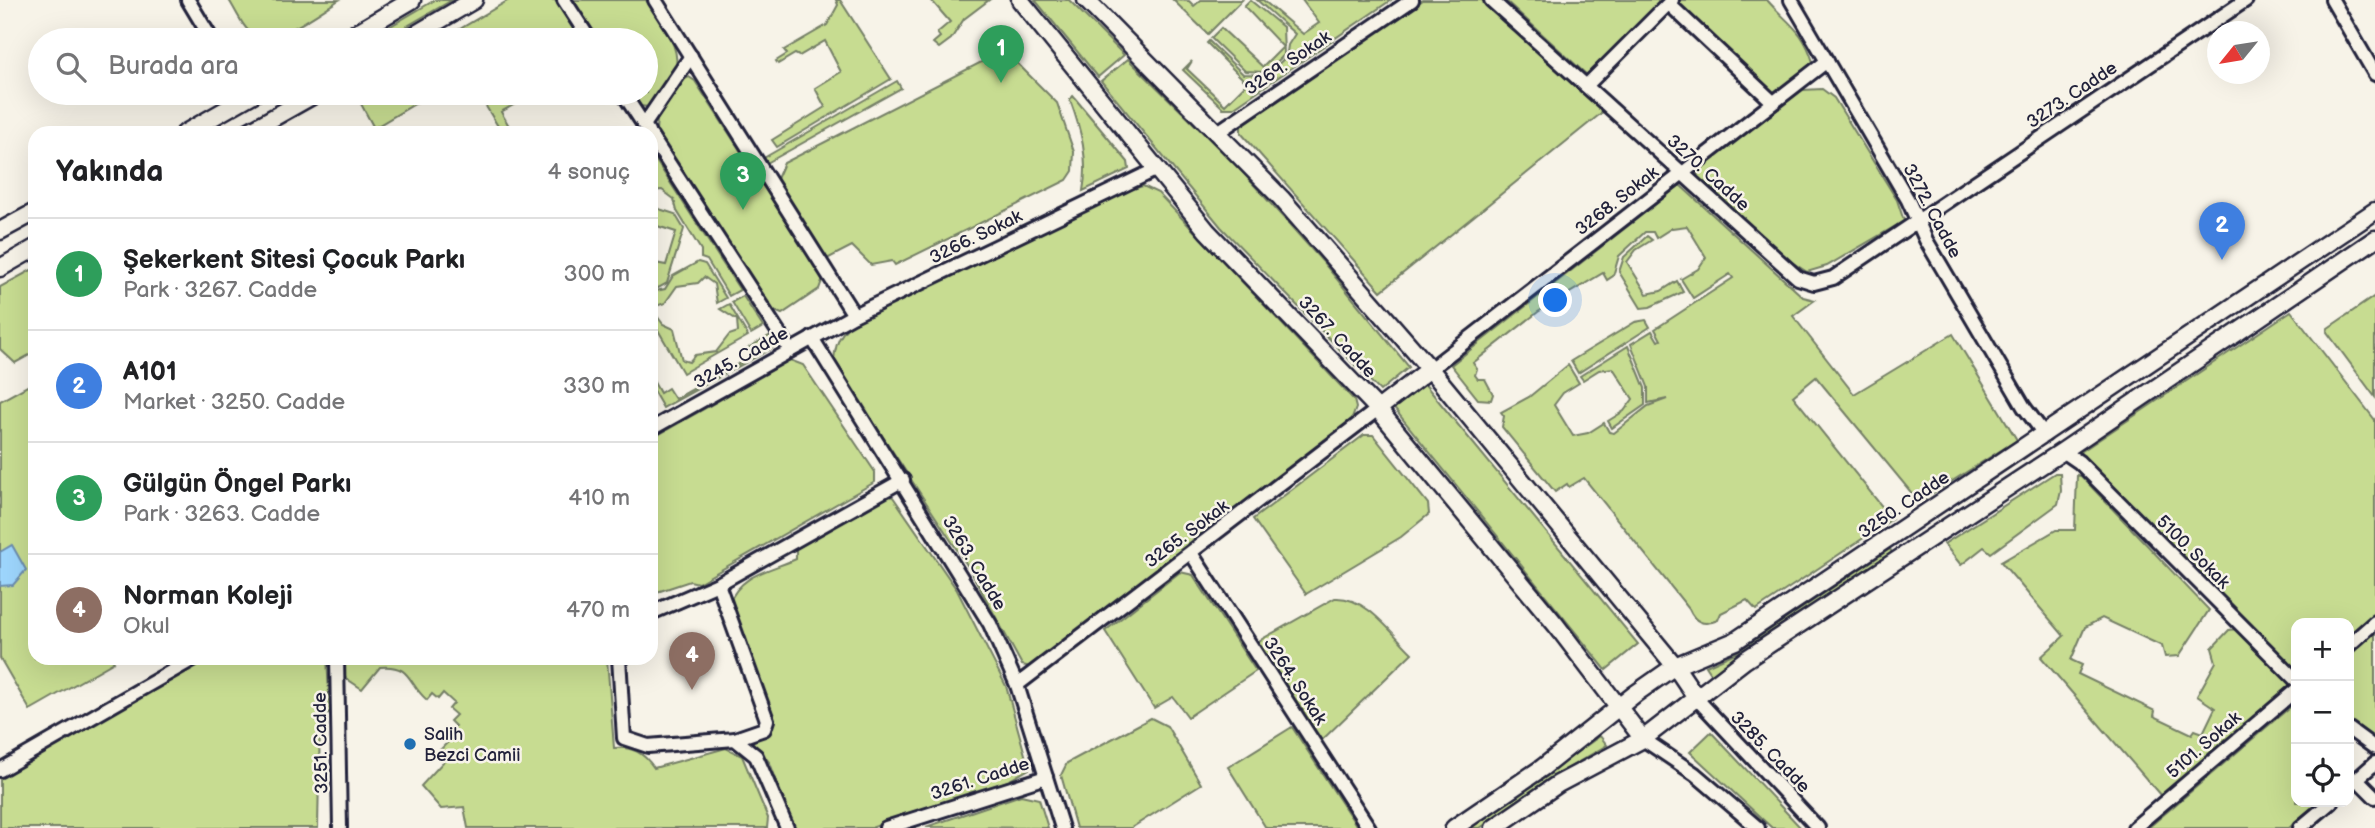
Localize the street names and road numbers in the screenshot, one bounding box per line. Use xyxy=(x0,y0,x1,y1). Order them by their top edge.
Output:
street label: 3269. Sokak xyxy=(1241,26,1335,100)
street label: 3273. Cadde xyxy=(2023,57,2121,133)
street label: 3270. Cadde xyxy=(1662,130,1754,216)
street label: 3272. Cadde xyxy=(1898,160,1966,262)
street label: 3268. Sokak xyxy=(1571,162,1663,240)
street label: 3266. Sokak xyxy=(926,205,1026,268)
street label: 3267. Cadde xyxy=(1294,292,1380,382)
street label: 3245. Cadde xyxy=(690,322,792,393)
street label: 3250. Cadde xyxy=(1855,467,1954,543)
street label: 3265. Sokak xyxy=(1141,496,1233,572)
street label: 5100. Sokak xyxy=(2152,511,2234,593)
street label: 3263. Cadde xyxy=(938,512,1011,614)
street label: 3264. Sokak xyxy=(1259,633,1331,729)
street label: 3251. Cadde xyxy=(310,692,332,794)
street label: 3285. Cadde xyxy=(1726,707,1814,797)
street label: 5101. Sokak xyxy=(2163,707,2246,783)
street label: 3261. Cadde xyxy=(928,753,1032,805)

